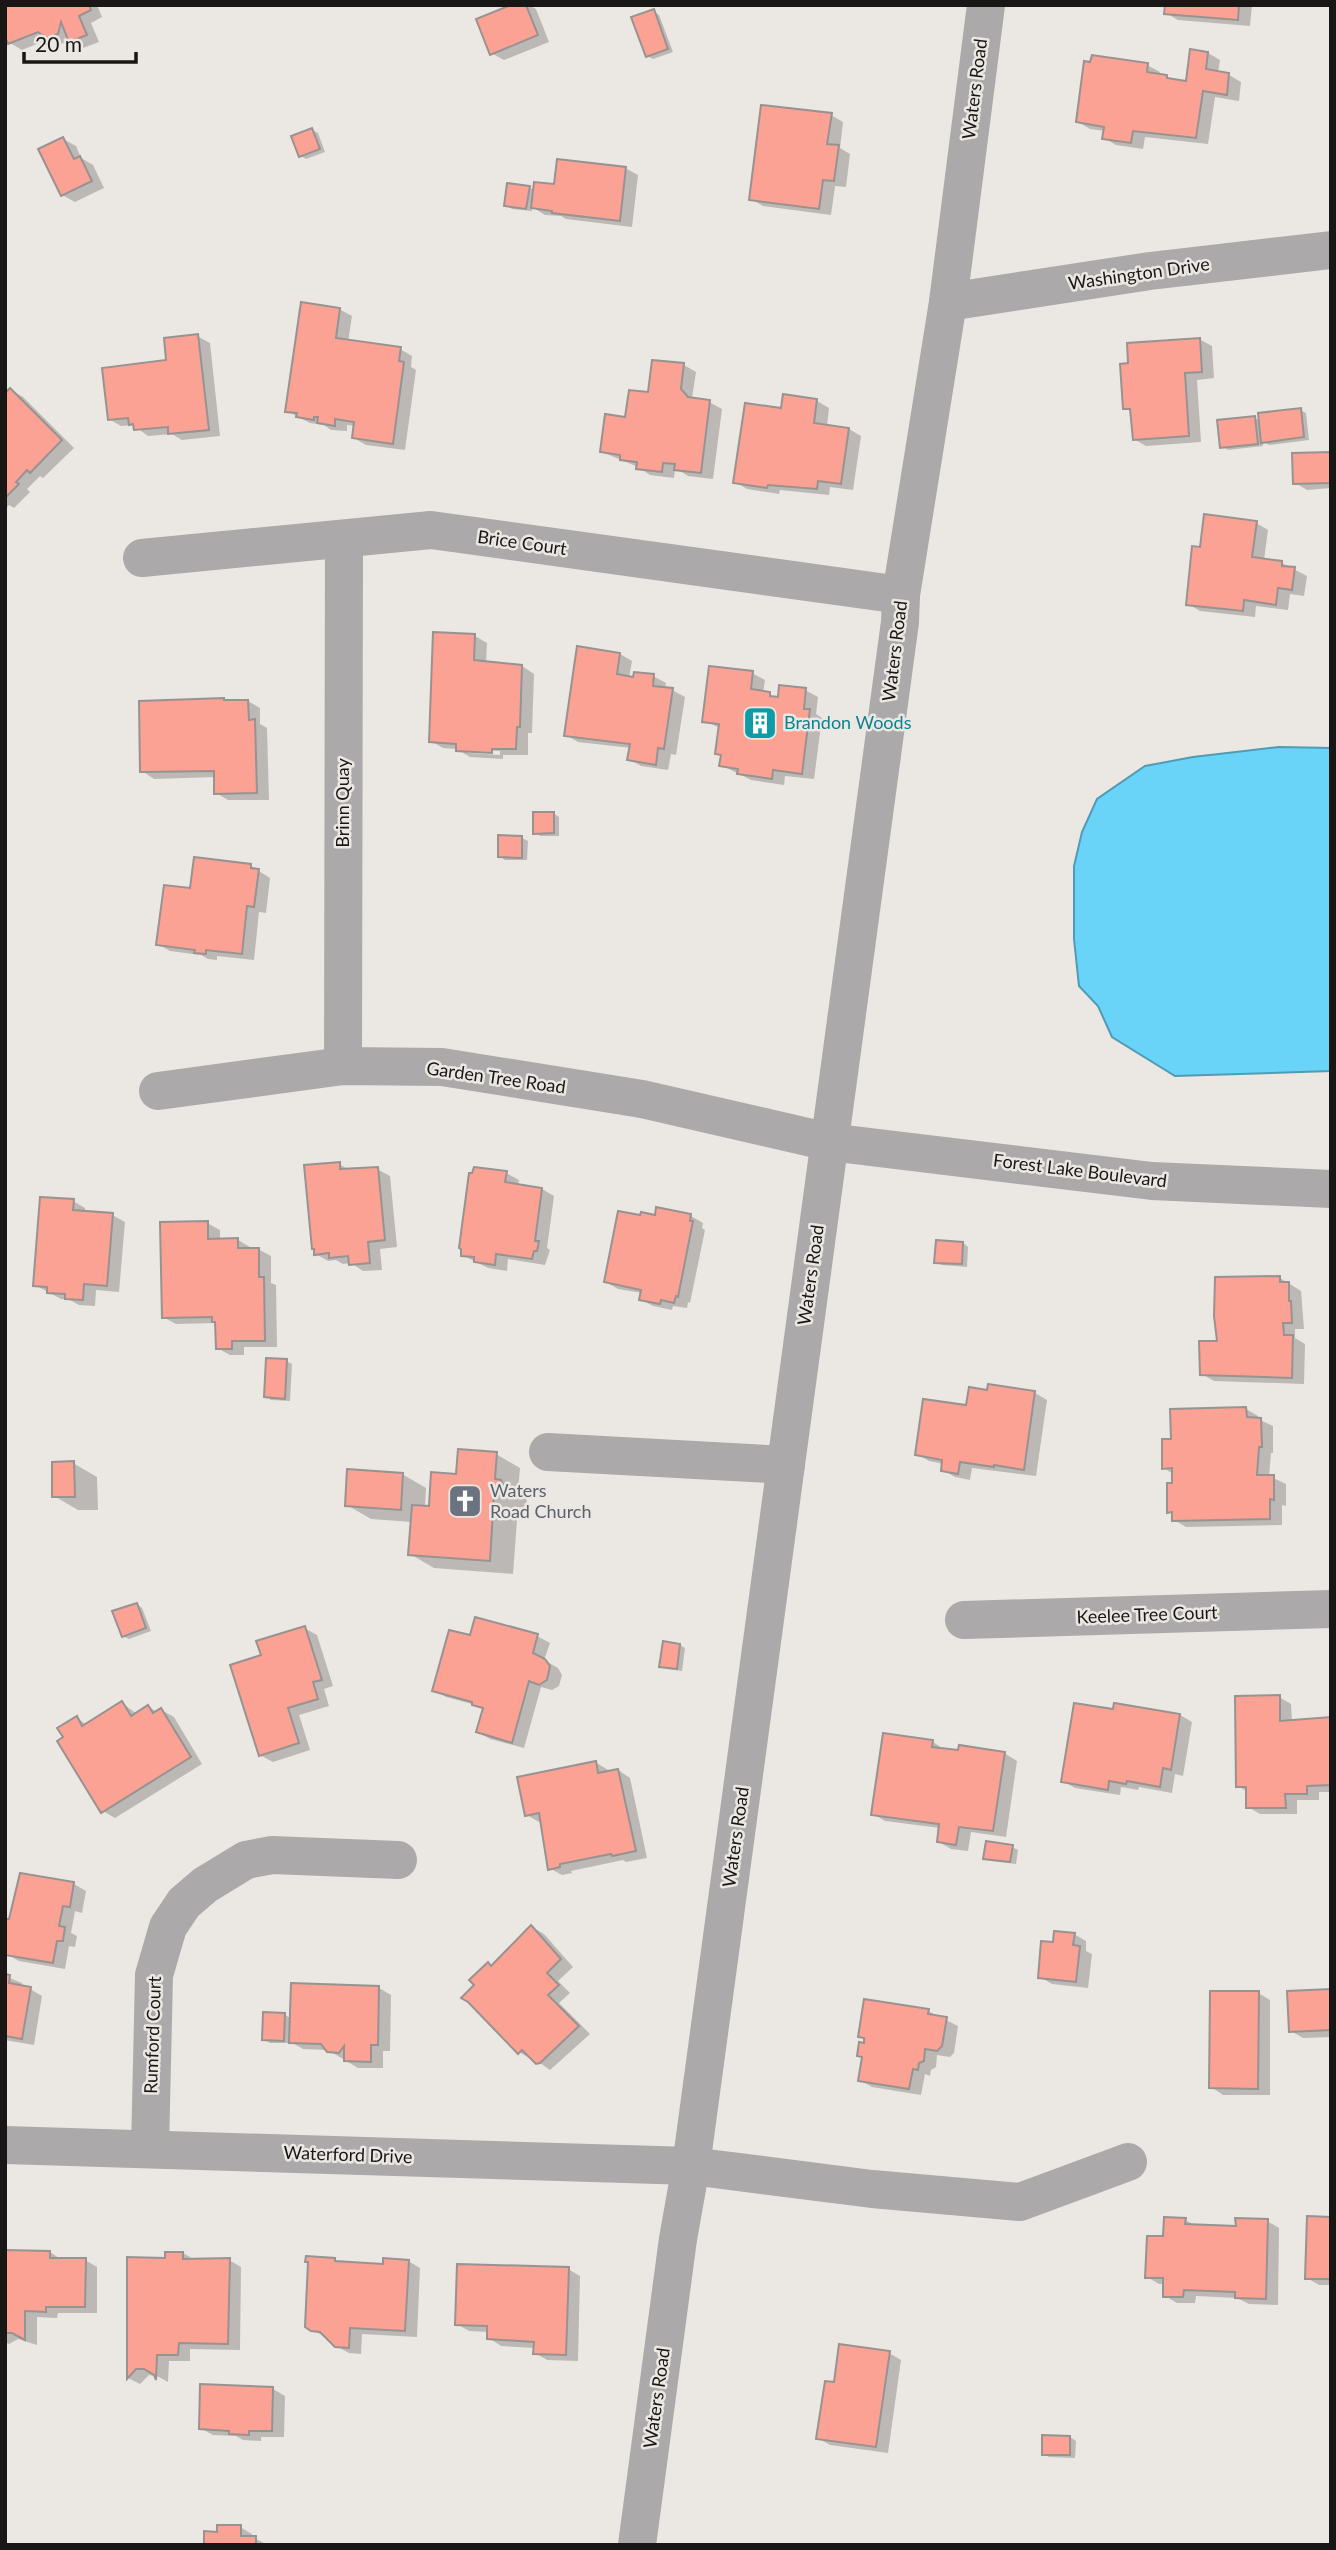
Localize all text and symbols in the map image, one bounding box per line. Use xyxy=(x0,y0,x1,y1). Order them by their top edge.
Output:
scale bar xyxy=(24,21,136,65)
text: 20 m xyxy=(35,31,82,56)
street label: Waters Road xyxy=(957,37,991,140)
street label: Washington Drive xyxy=(1067,252,1211,294)
street label: Brice Court xyxy=(476,525,569,559)
street label: Waters Road xyxy=(877,599,911,702)
building icon: Brandon Woods xyxy=(741,704,779,742)
place label: Brandon Woods xyxy=(784,711,912,733)
street label: Brinn Quay xyxy=(331,758,353,848)
street label: Garden Tree Road xyxy=(425,1056,567,1098)
street label: Forest Lake Boulevard xyxy=(992,1148,1168,1192)
street label: Waters Road xyxy=(792,1223,828,1327)
place label: Waters Road Church xyxy=(490,1479,591,1522)
church icon: Waters Road Church xyxy=(446,1482,484,1520)
street label: Keelee Tree Court xyxy=(1076,1601,1218,1627)
street label: Waters Road xyxy=(717,1785,753,1889)
street label: Rumford Court xyxy=(139,1975,165,2094)
street label: Waterford Drive xyxy=(283,2141,413,2167)
street label: Waters Road xyxy=(638,2346,674,2450)

